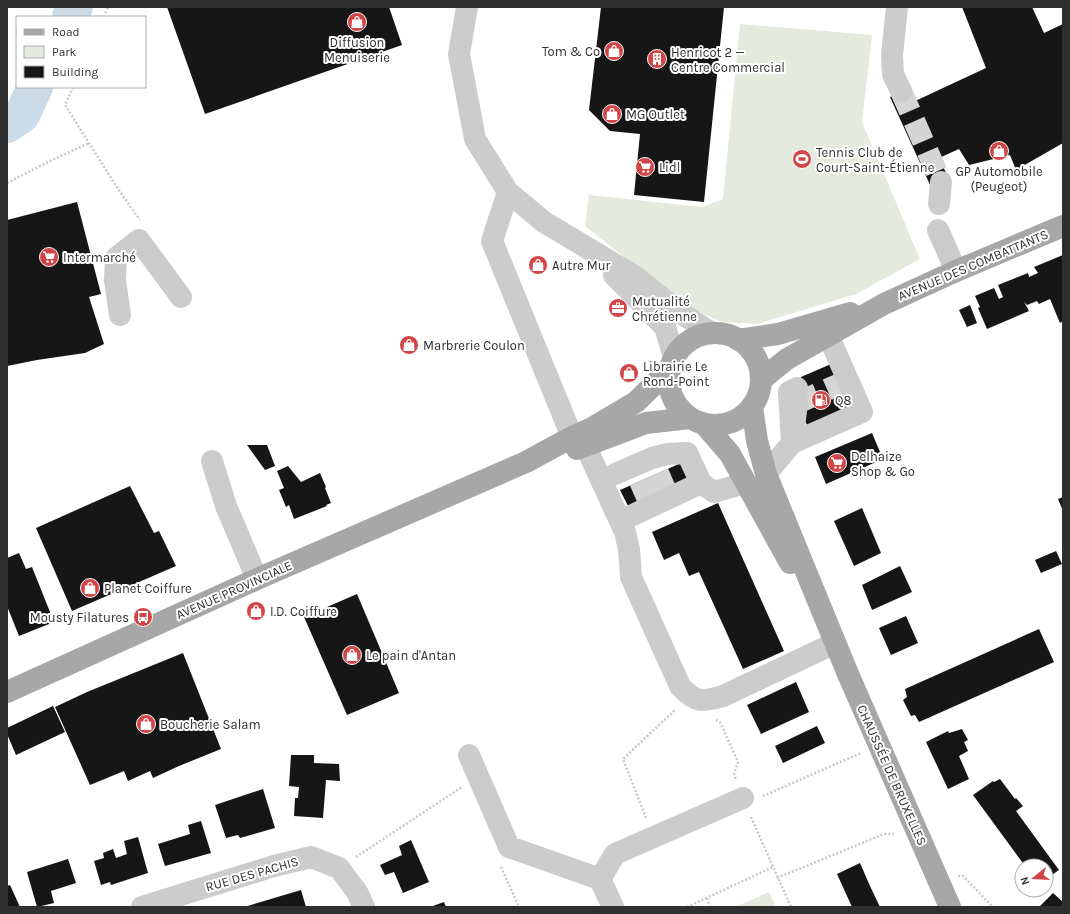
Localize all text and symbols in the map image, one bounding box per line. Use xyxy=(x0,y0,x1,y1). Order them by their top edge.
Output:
shop icon: Diffusion Menuiserie xyxy=(346,11,368,33)
legend xyxy=(16,16,146,88)
text: Road xyxy=(52,25,80,39)
place label: Diffusion Menuiserie xyxy=(324,35,390,65)
shop icon: Tom & Co xyxy=(603,40,625,62)
place label: Tom & Co xyxy=(542,44,600,59)
text: Park xyxy=(52,45,77,59)
place label: Henricot 2 — Centre Commercial xyxy=(671,45,785,75)
building icon: Henricot 2 — Centre Commercial xyxy=(646,48,668,70)
text: Building xyxy=(52,65,99,79)
shop icon: MG Outlet xyxy=(601,103,623,125)
place label: MG Outlet xyxy=(626,107,685,122)
shop icon: GP Automobile (Peugeot) xyxy=(988,140,1010,162)
place label: Tennis Club de Court-Saint-Étienne xyxy=(816,145,935,175)
sports icon: Tennis Club de Court-Saint-Étienne xyxy=(791,148,813,170)
supermarket icon: Lidl xyxy=(634,156,656,178)
place label: Lidl xyxy=(659,160,680,175)
place label: GP Automobile (Peugeot) xyxy=(955,164,1043,194)
street label: AVENUE DES COMBATTANTS xyxy=(896,226,1050,304)
supermarket icon: Intermarché xyxy=(38,246,60,268)
place label: Intermarché xyxy=(63,250,136,265)
shop icon: Autre Mur xyxy=(527,254,549,276)
place label: Autre Mur xyxy=(552,258,611,273)
place label: Mutualité Chrétienne xyxy=(632,294,697,324)
office icon: Mutualité Chrétienne xyxy=(607,297,629,319)
shop icon: Marbrerie Coulon xyxy=(398,334,420,356)
place label: Marbrerie Coulon xyxy=(423,338,525,353)
place label: Librairie Le Rond-Point xyxy=(643,359,709,389)
shop icon: Librairie Le Rond-Point xyxy=(618,362,640,384)
fuel station icon: Q8 xyxy=(810,389,832,411)
place label: Q8 xyxy=(835,393,851,408)
place label: Delhaize Shop & Go xyxy=(851,449,915,479)
supermarket icon: Delhaize Shop & Go xyxy=(826,452,848,474)
street label: AVENUE PROVINCIALE xyxy=(174,558,294,622)
shop icon: Planet Coiffure xyxy=(79,577,101,599)
place label: Planet Coiffure xyxy=(104,581,192,596)
shop icon: I.D. Coiffure xyxy=(245,600,267,622)
place label: I.D. Coiffure xyxy=(270,604,337,619)
bus stop icon: Mousty Filatures xyxy=(132,606,154,628)
place label: Mousty Filatures xyxy=(30,610,129,625)
shop icon: Le pain d'Antan xyxy=(341,644,363,666)
place label: Le pain d'Antan xyxy=(366,648,456,663)
street label: CHAUSSÉE DE BRUXELLES xyxy=(854,701,932,848)
shop icon: Boucherie Salam xyxy=(135,713,157,735)
place label: Boucherie Salam xyxy=(160,717,261,732)
street label: RUE DES PACHIS xyxy=(204,854,300,894)
north arrow xyxy=(1014,858,1054,898)
text: N xyxy=(1018,875,1032,887)

